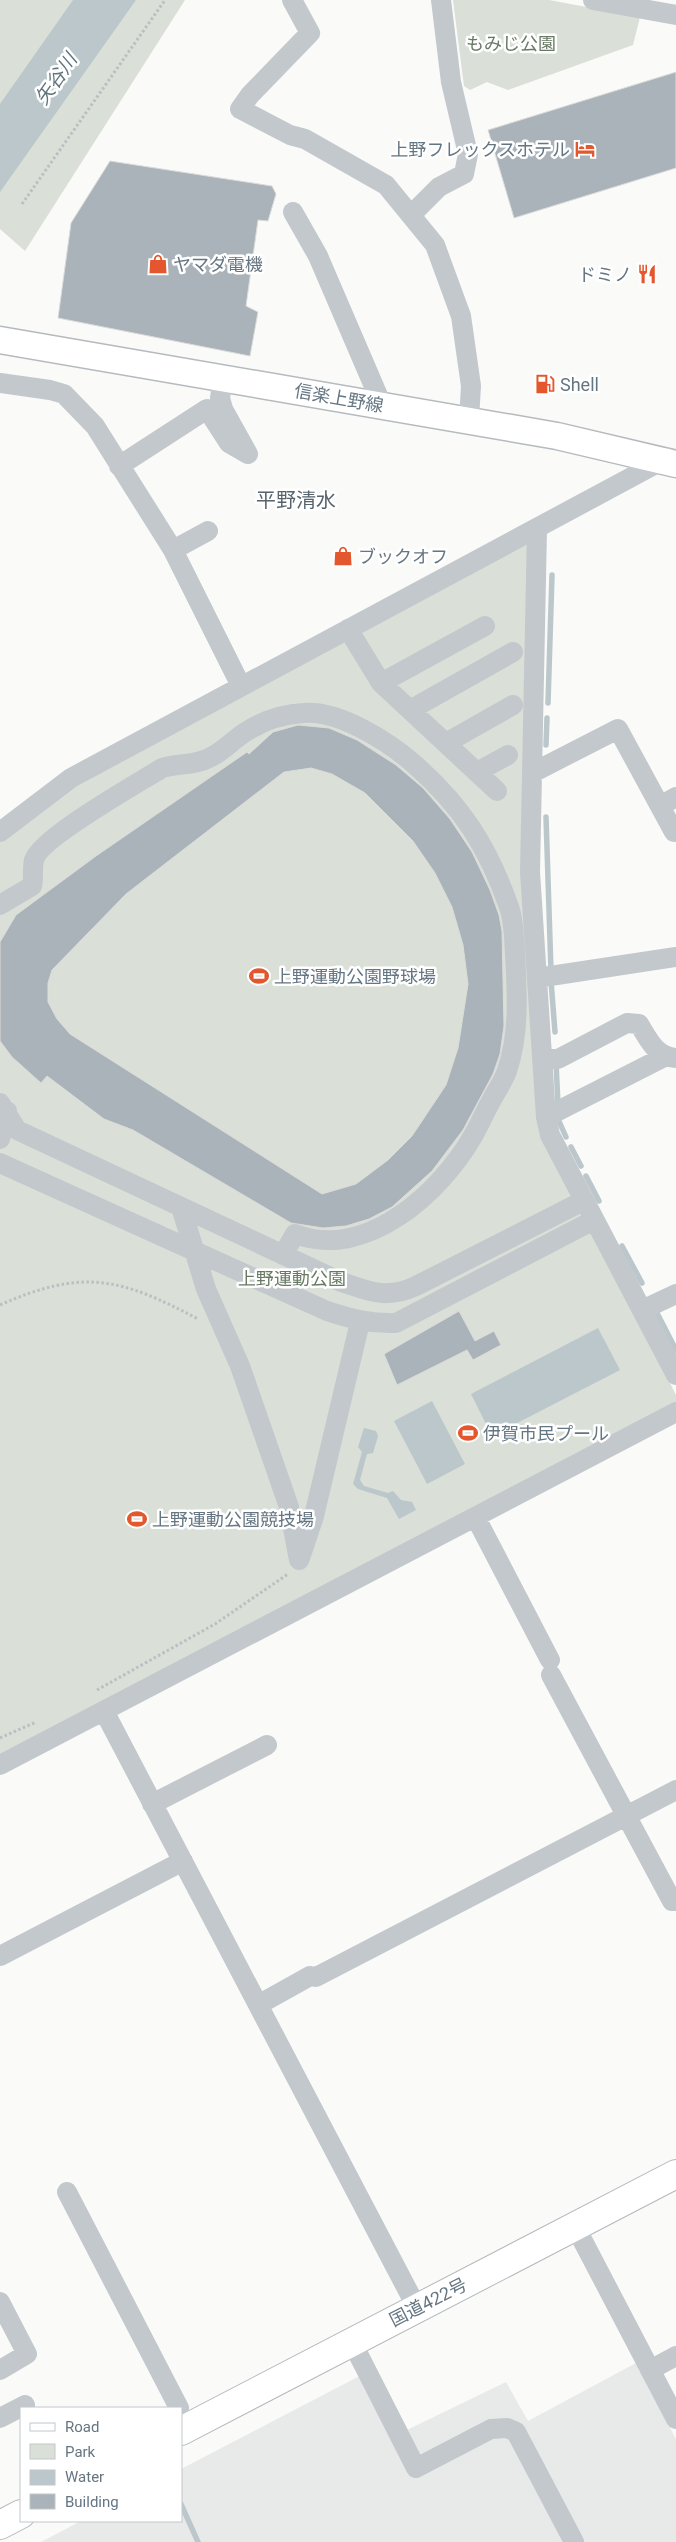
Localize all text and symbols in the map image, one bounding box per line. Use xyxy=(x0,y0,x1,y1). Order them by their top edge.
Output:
park label: もみじ公園 xyxy=(466,33,556,54)
water label: 矢谷川 xyxy=(30,47,83,109)
hotel icon: 上野フレックスホテル xyxy=(574,138,596,160)
place label: 上野フレックスホテル xyxy=(391,139,570,160)
shop icon: ヤマダ電機 xyxy=(147,253,169,275)
place label: ヤマダ電機 xyxy=(173,254,263,275)
restaurant icon: ドミノ xyxy=(636,263,658,285)
place label: ドミノ xyxy=(578,264,632,285)
fuel station icon: Shell xyxy=(534,373,556,395)
place label: Shell xyxy=(560,374,599,395)
street label: 信楽上野線 xyxy=(293,380,385,416)
district label: 平野清水 xyxy=(256,488,336,512)
shop icon: ブックオフ xyxy=(332,545,354,567)
place label: ブックオフ xyxy=(358,546,448,567)
sports icon: 上野運動公園野球場 xyxy=(248,965,270,987)
place label: 上野運動公園野球場 xyxy=(274,966,436,987)
park label: 上野運動公園 xyxy=(238,1268,346,1289)
sports icon: 伊賀市民プール xyxy=(457,1422,479,1444)
place label: 伊賀市民プール xyxy=(483,1423,609,1444)
sports icon: 上野運動公園競技場 xyxy=(126,1508,148,1530)
place label: 上野運動公園競技場 xyxy=(152,1509,314,1530)
street label: 国道422号 xyxy=(386,2273,470,2331)
legend xyxy=(20,2407,182,2522)
text: Road xyxy=(65,2418,99,2436)
text: Park xyxy=(65,2443,96,2461)
text: Water xyxy=(65,2468,104,2486)
text: Building xyxy=(65,2493,119,2511)

